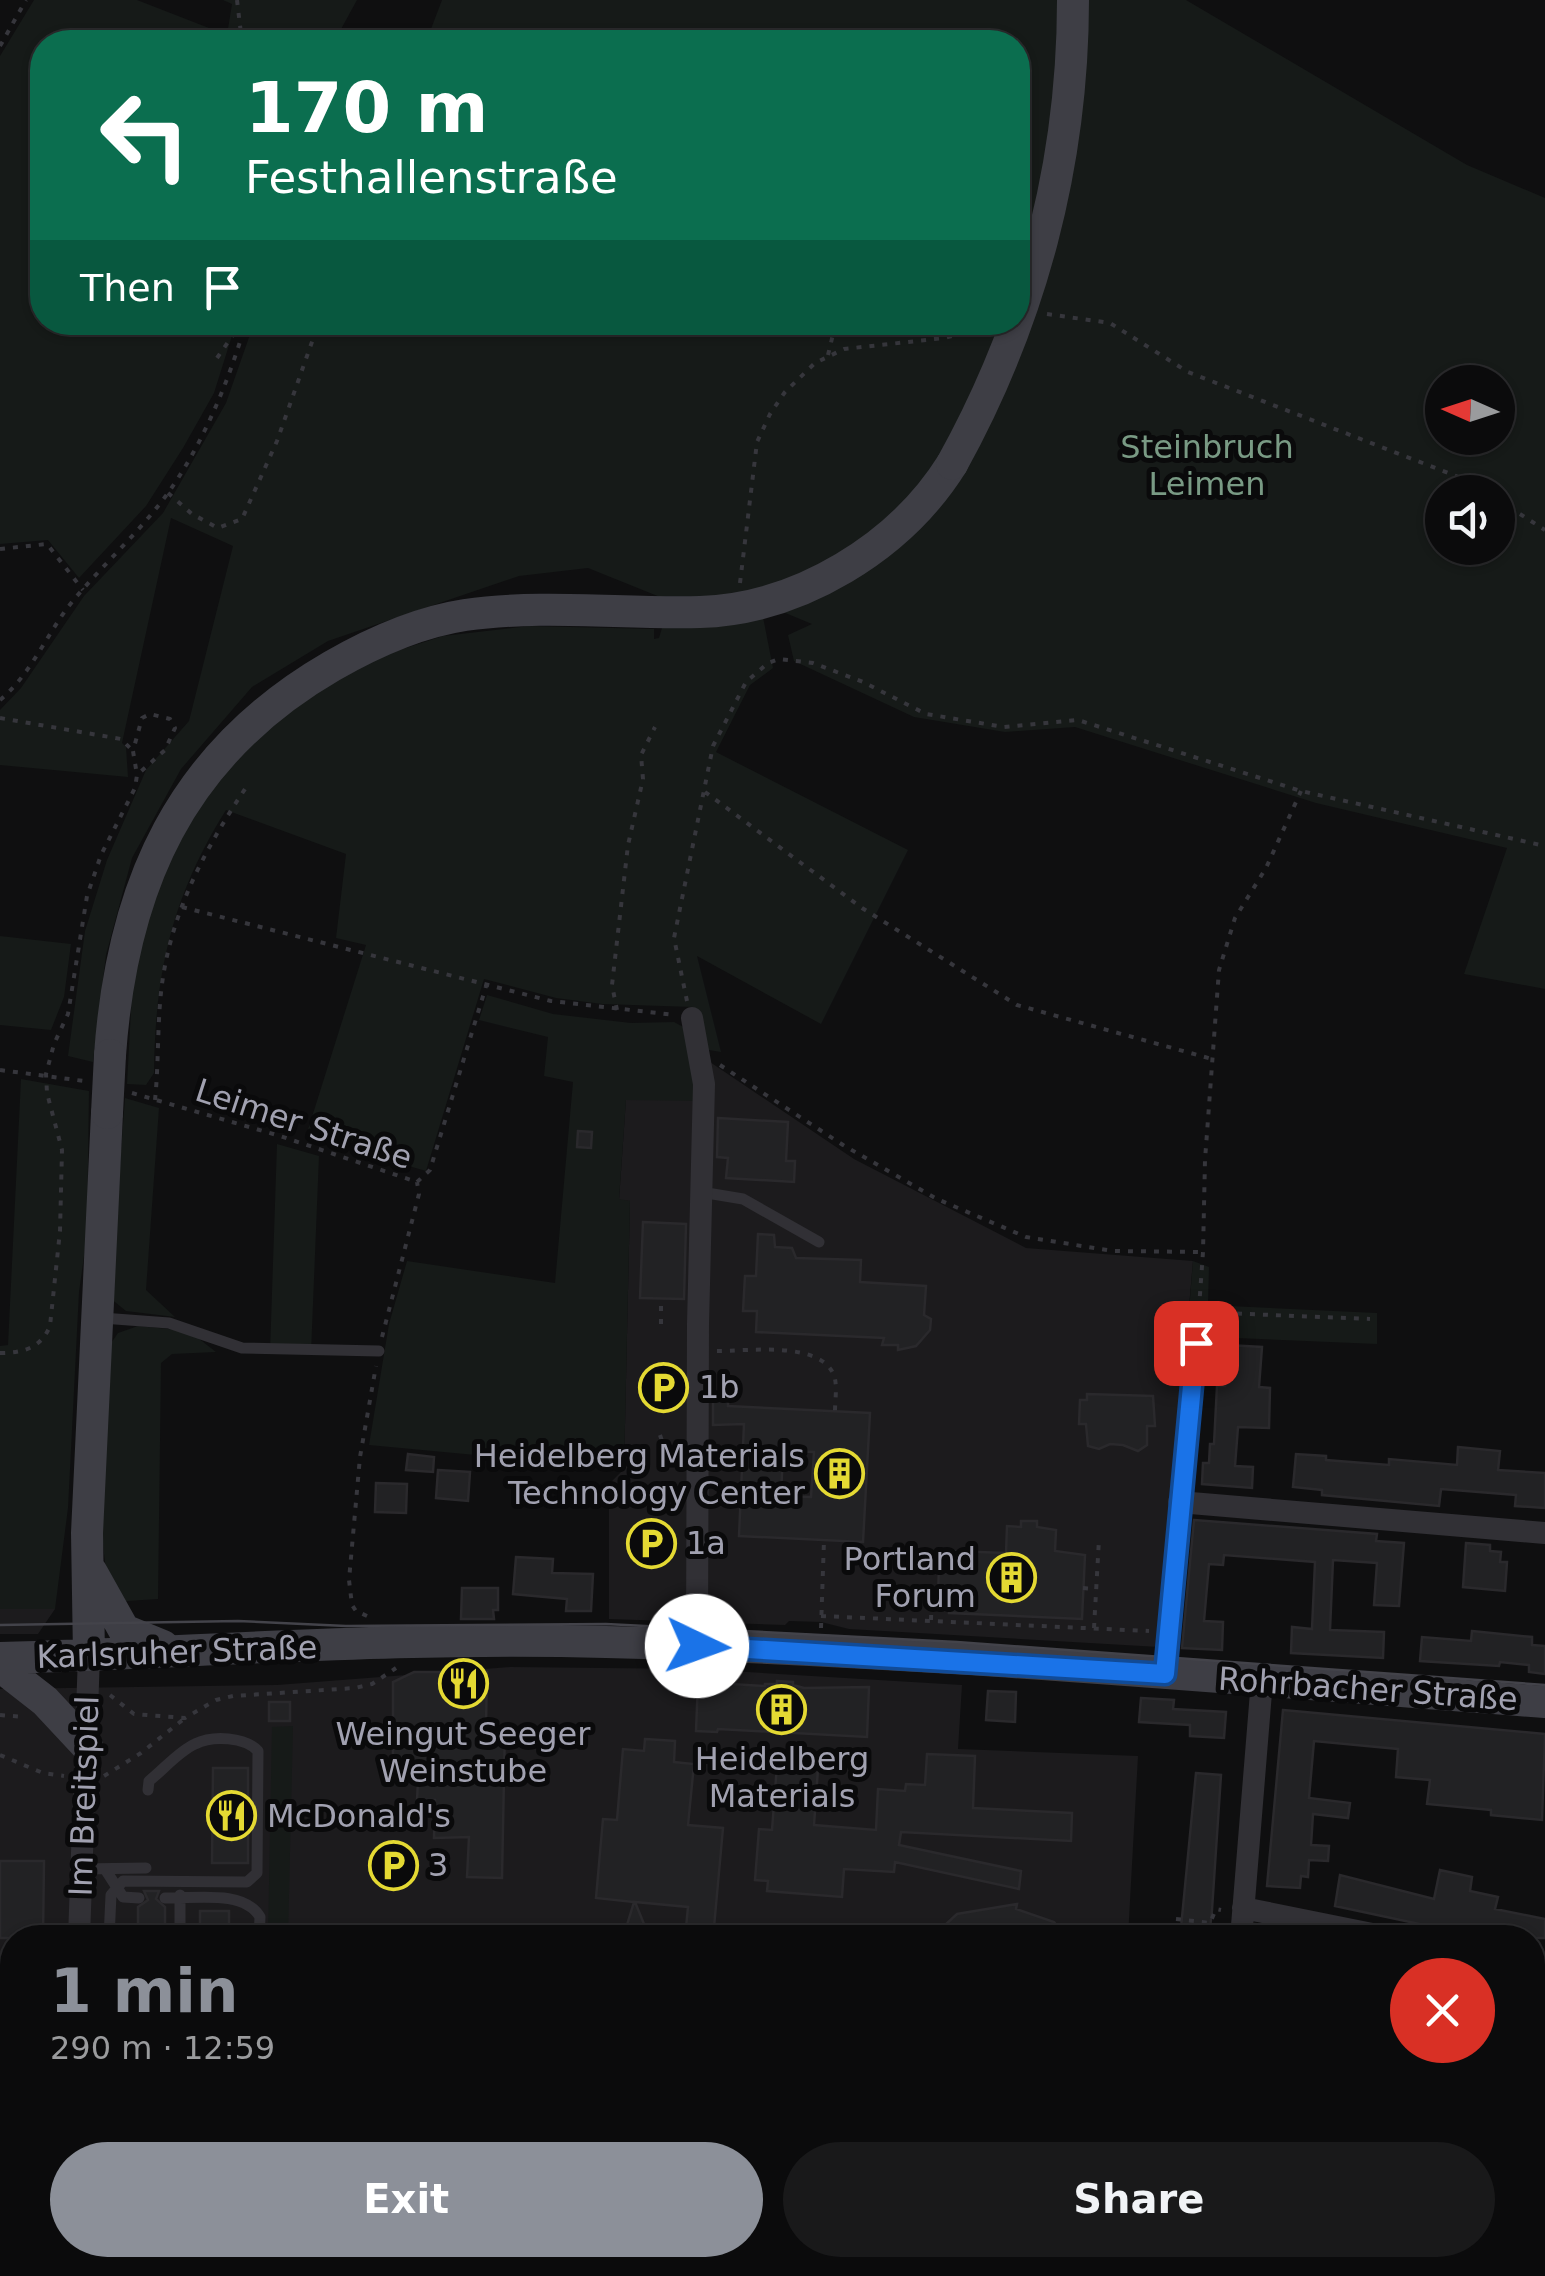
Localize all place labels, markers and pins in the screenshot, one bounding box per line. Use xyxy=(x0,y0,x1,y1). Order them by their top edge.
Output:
pin xyxy=(1154,1301,1239,1386)
parking icon: 1b xyxy=(638,1361,690,1413)
place label: 1b xyxy=(699,1368,740,1406)
place label: Heidelberg Materials Technology Center xyxy=(474,1437,806,1512)
building icon: Heidelberg Materials Technology Center xyxy=(814,1448,866,1500)
parking icon: 1a xyxy=(625,1517,677,1569)
place label: 1a xyxy=(686,1524,726,1562)
place label: Portland Forum xyxy=(843,1540,976,1615)
building icon: Portland Forum xyxy=(985,1551,1037,1603)
restaurant icon: Weingut Seeger Weinstube xyxy=(437,1658,489,1710)
building icon: Heidelberg Materials xyxy=(756,1683,808,1735)
place label: Weingut Seeger Weinstube xyxy=(336,1715,591,1790)
place label: Heidelberg Materials xyxy=(695,1740,869,1815)
restaurant icon: McDonald's xyxy=(206,1790,258,1842)
place label: McDonald's xyxy=(267,1797,451,1835)
parking icon: 3 xyxy=(367,1839,419,1891)
place label: 3 xyxy=(428,1846,448,1884)

